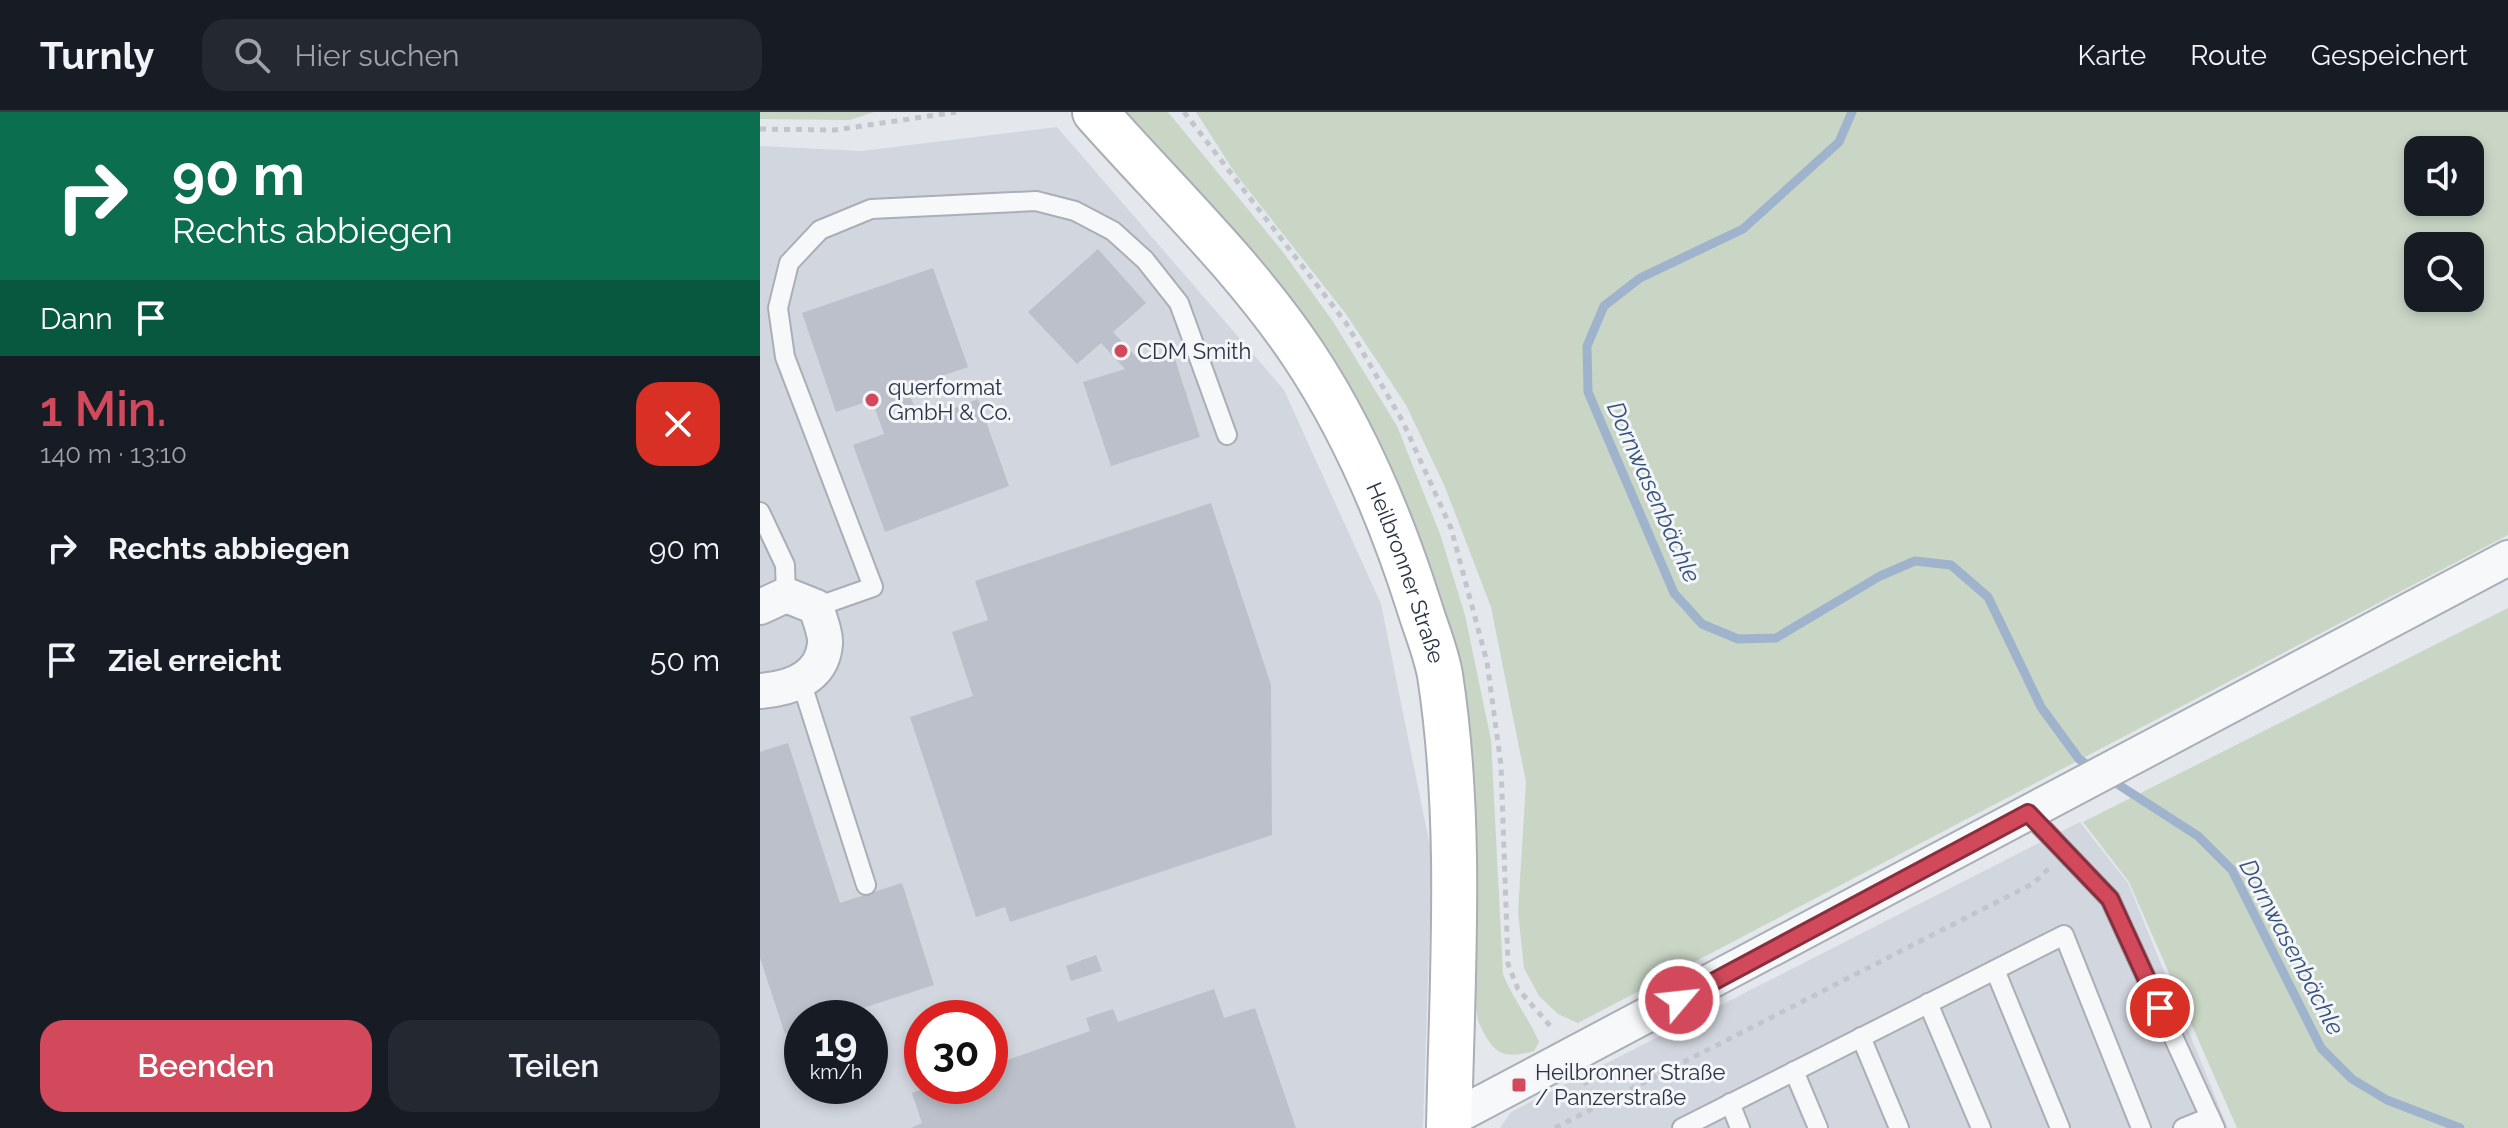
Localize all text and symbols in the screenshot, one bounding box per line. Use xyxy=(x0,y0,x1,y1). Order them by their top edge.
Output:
search box xyxy=(202,19,762,91)
text: Turnly xyxy=(40,33,154,78)
icon: search xyxy=(230,33,274,77)
text: Hier suchen xyxy=(294,38,460,73)
text: Karte xyxy=(2077,39,2146,72)
text: Route xyxy=(2190,39,2267,72)
text: Gespeichert xyxy=(2311,39,2468,72)
map controls xyxy=(2404,136,2484,312)
button: sound xyxy=(2404,136,2484,216)
text: 90 m xyxy=(172,142,305,208)
icon: right xyxy=(40,144,144,248)
text: Rechts abbiegen xyxy=(172,209,453,251)
button: search xyxy=(2404,232,2484,312)
icon: arrive xyxy=(129,296,173,340)
text: Dann xyxy=(40,301,113,336)
place label: CDM Smith xyxy=(1137,338,1251,364)
marker: CDM Smith xyxy=(1112,342,1130,360)
place label: querformat GmbH & Co. xyxy=(888,374,1011,425)
text: 1 Min. xyxy=(40,381,167,437)
button: close xyxy=(636,382,720,466)
marker: querformat GmbH & Co. xyxy=(863,391,881,409)
water label: Dornwasenbächle xyxy=(1601,397,1707,587)
text: 140 m · 13:10 xyxy=(40,439,187,469)
street label: Heilbronner Straße xyxy=(1361,478,1450,666)
icon: right xyxy=(40,526,84,570)
text: Rechts abbiegen xyxy=(108,531,350,566)
text: 90 m xyxy=(649,531,720,566)
icon: arrive xyxy=(40,638,84,682)
text: Ziel erreicht xyxy=(108,643,281,678)
text: 50 m xyxy=(650,643,720,678)
water label: Dornwasenbächle xyxy=(2233,854,2351,1040)
position arrow xyxy=(1637,958,1721,1042)
pin xyxy=(2126,974,2194,1042)
icon: arrive xyxy=(2138,986,2182,1030)
speed limit sign: 30 xyxy=(904,1000,1008,1104)
text: 19 xyxy=(814,1018,858,1065)
button: Beenden xyxy=(40,1020,372,1112)
button: Teilen xyxy=(388,1020,720,1112)
place label: Heilbronner Straße / Panzerstraße xyxy=(1535,1059,1725,1110)
text: km/h xyxy=(810,1060,862,1084)
marker: Heilbronner Straße / Panzerstraße xyxy=(1510,1076,1528,1094)

